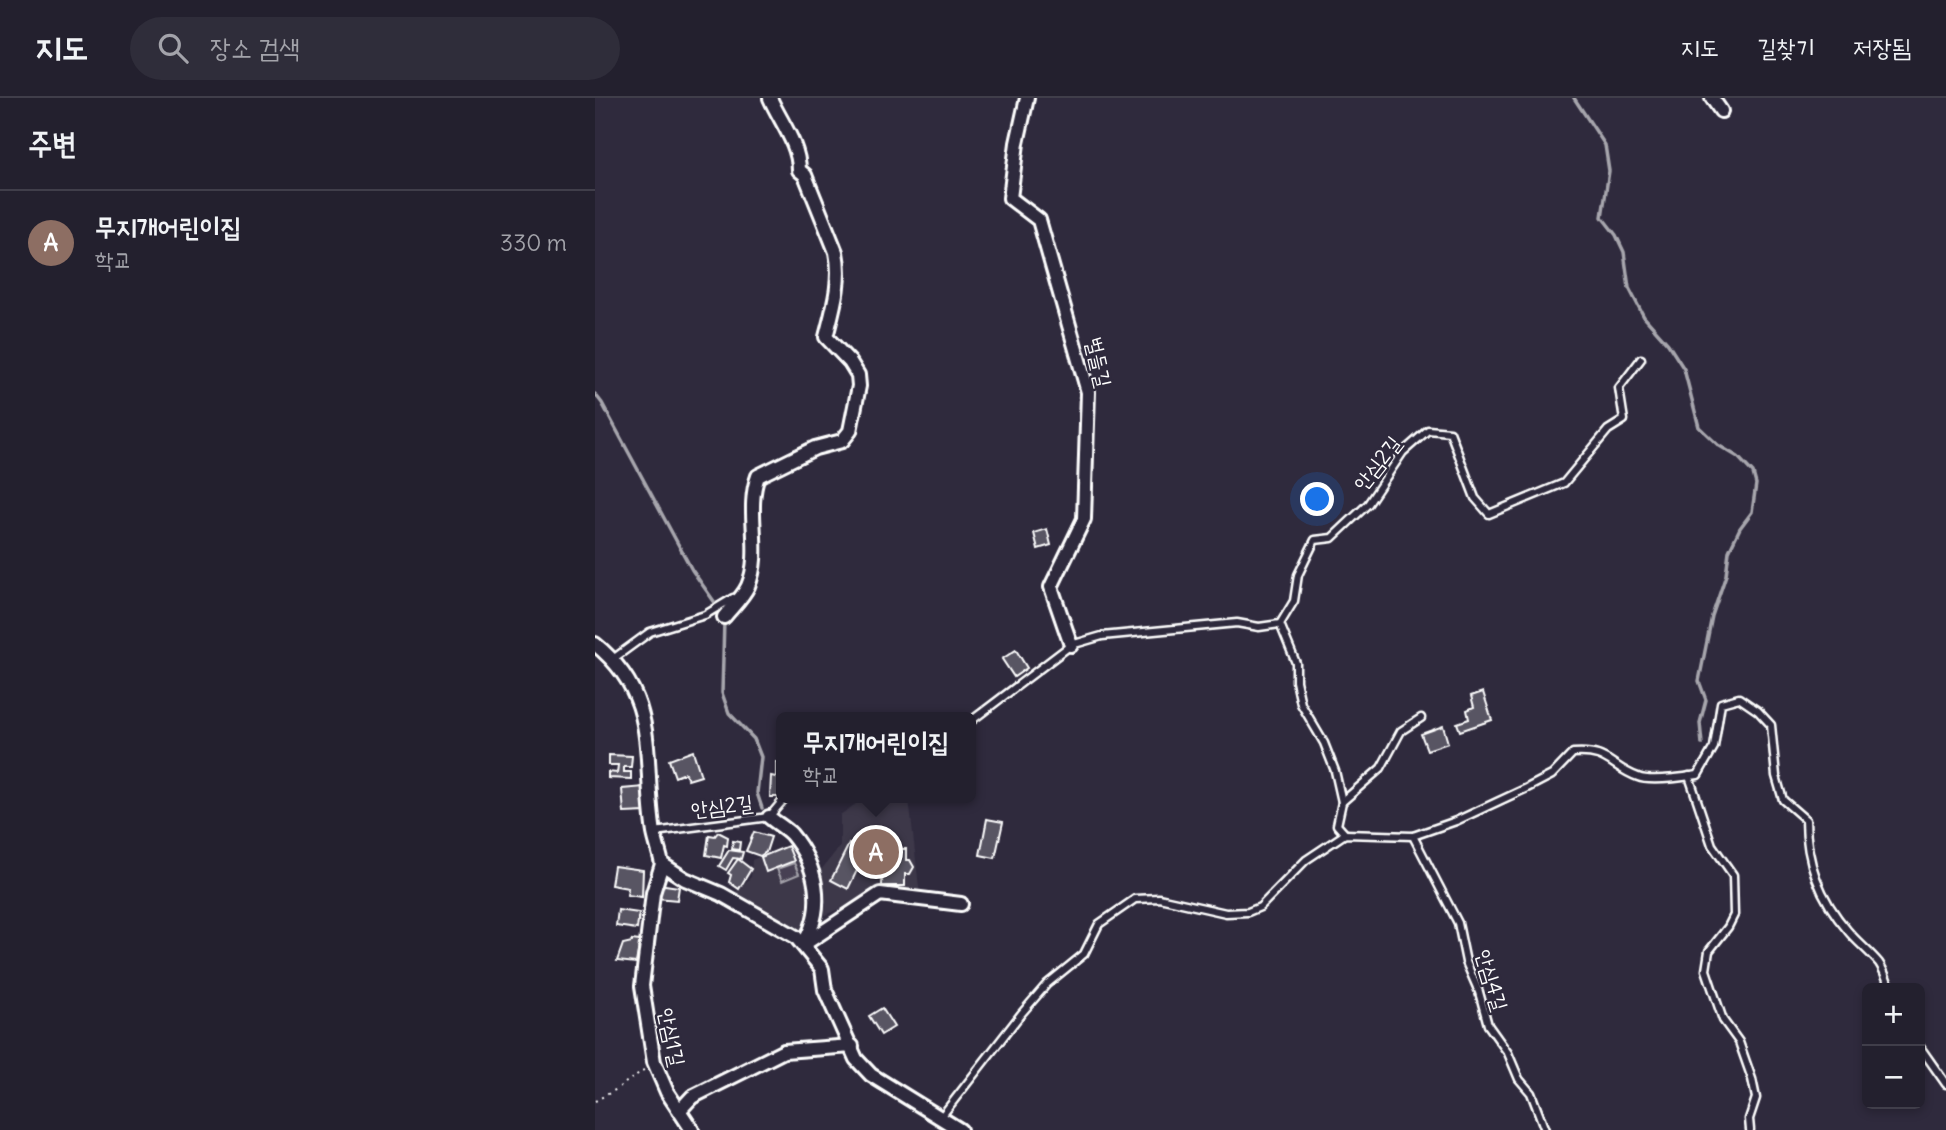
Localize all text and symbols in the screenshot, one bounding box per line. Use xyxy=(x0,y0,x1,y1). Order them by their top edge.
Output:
search box xyxy=(130,17,620,80)
text: 지도 xyxy=(35,26,88,68)
icon: search xyxy=(154,29,192,67)
text: 장소 검색 xyxy=(210,31,300,64)
text: 지도 xyxy=(1681,32,1719,62)
text: 길찾기 xyxy=(1757,32,1815,62)
text: 저장됨 xyxy=(1853,32,1911,62)
text: 주변 xyxy=(28,124,76,162)
text: 무지개어린이집 xyxy=(95,210,241,243)
text: A xyxy=(44,228,58,257)
text: 330 m xyxy=(500,228,567,257)
text: 학교 xyxy=(95,245,132,274)
street label: 벌들길 xyxy=(1080,334,1118,390)
street label: 안심2길 xyxy=(1347,430,1407,496)
your location xyxy=(1300,482,1334,516)
popup xyxy=(776,712,976,803)
text: 무지개어린이집 xyxy=(803,725,949,758)
text: 학교 xyxy=(803,760,840,789)
street label: 안심2길 xyxy=(689,789,755,823)
pin: A xyxy=(853,826,899,878)
street label: 안심4길 xyxy=(1470,946,1514,1014)
map controls xyxy=(1862,983,1925,1109)
button: + xyxy=(1862,983,1925,1046)
street label: 안심1길 xyxy=(653,1005,691,1069)
button: − xyxy=(1862,1046,1925,1109)

